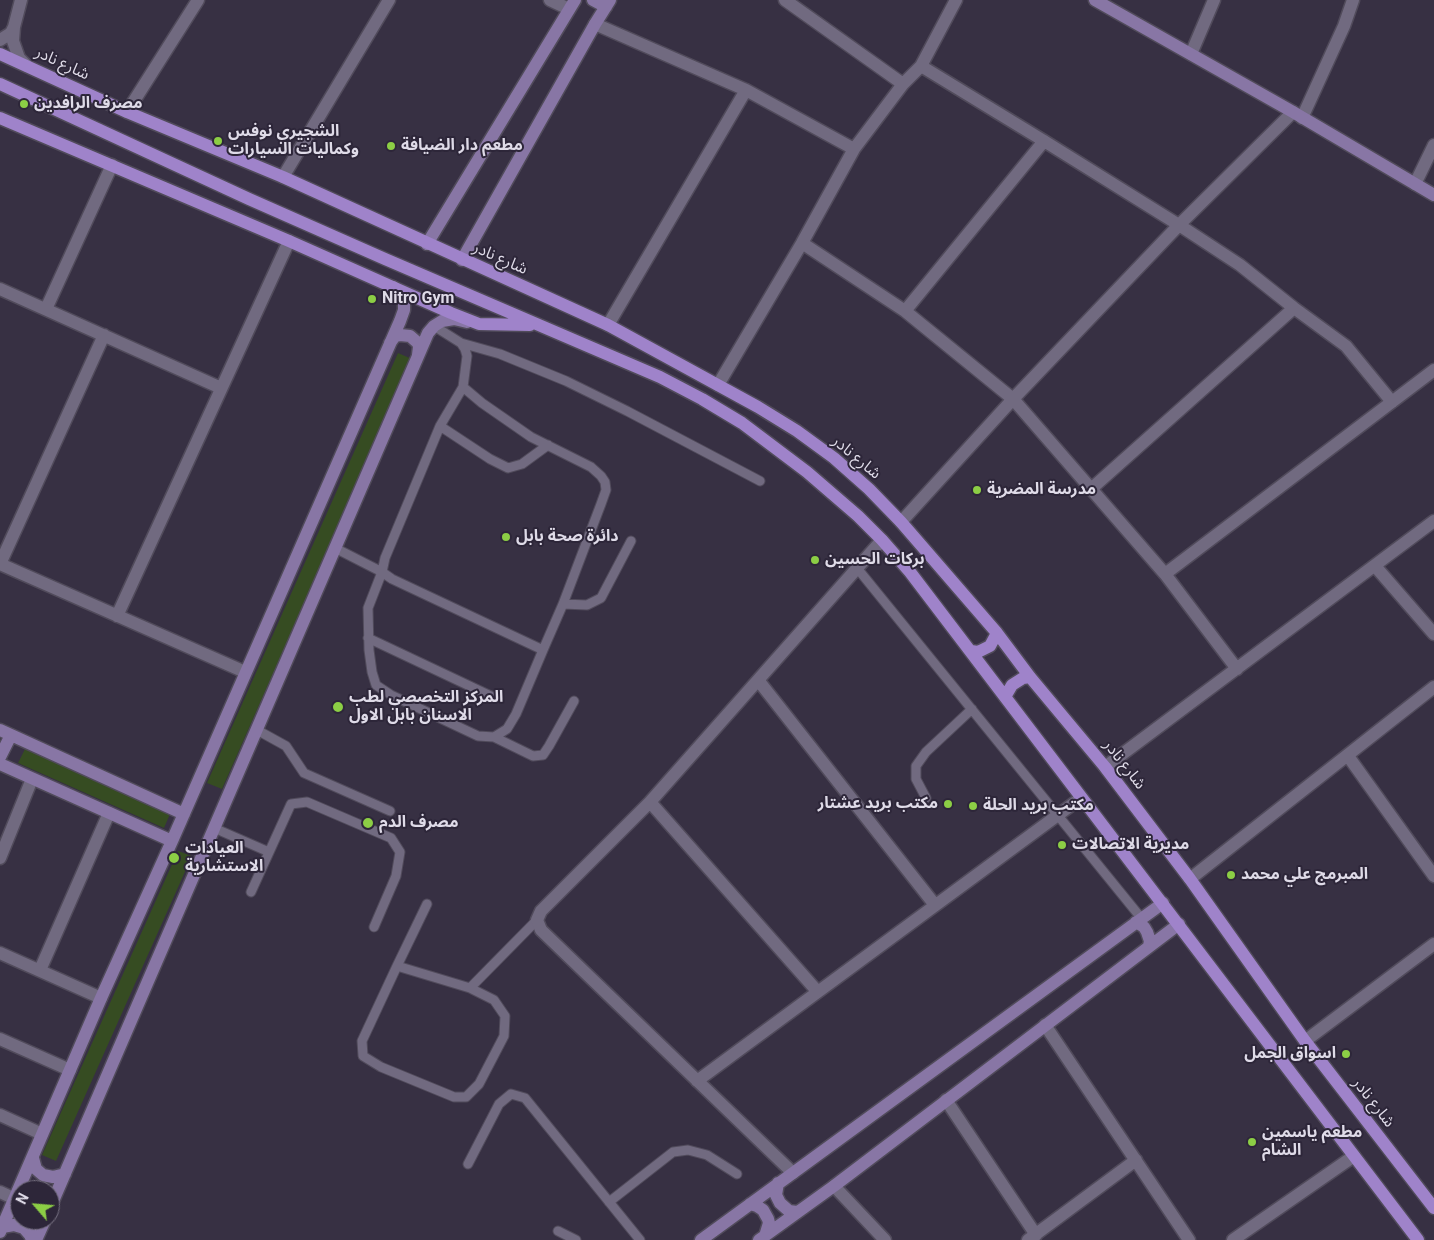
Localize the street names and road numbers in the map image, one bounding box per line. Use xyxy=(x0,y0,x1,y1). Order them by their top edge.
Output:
street label: شارع نادر xyxy=(32,43,92,85)
street label: شارع نادر xyxy=(470,239,530,279)
street label: شارع نادر xyxy=(828,432,884,484)
street label: شارع نادر xyxy=(1099,736,1149,794)
street label: شارع نادر xyxy=(1348,1074,1398,1132)

